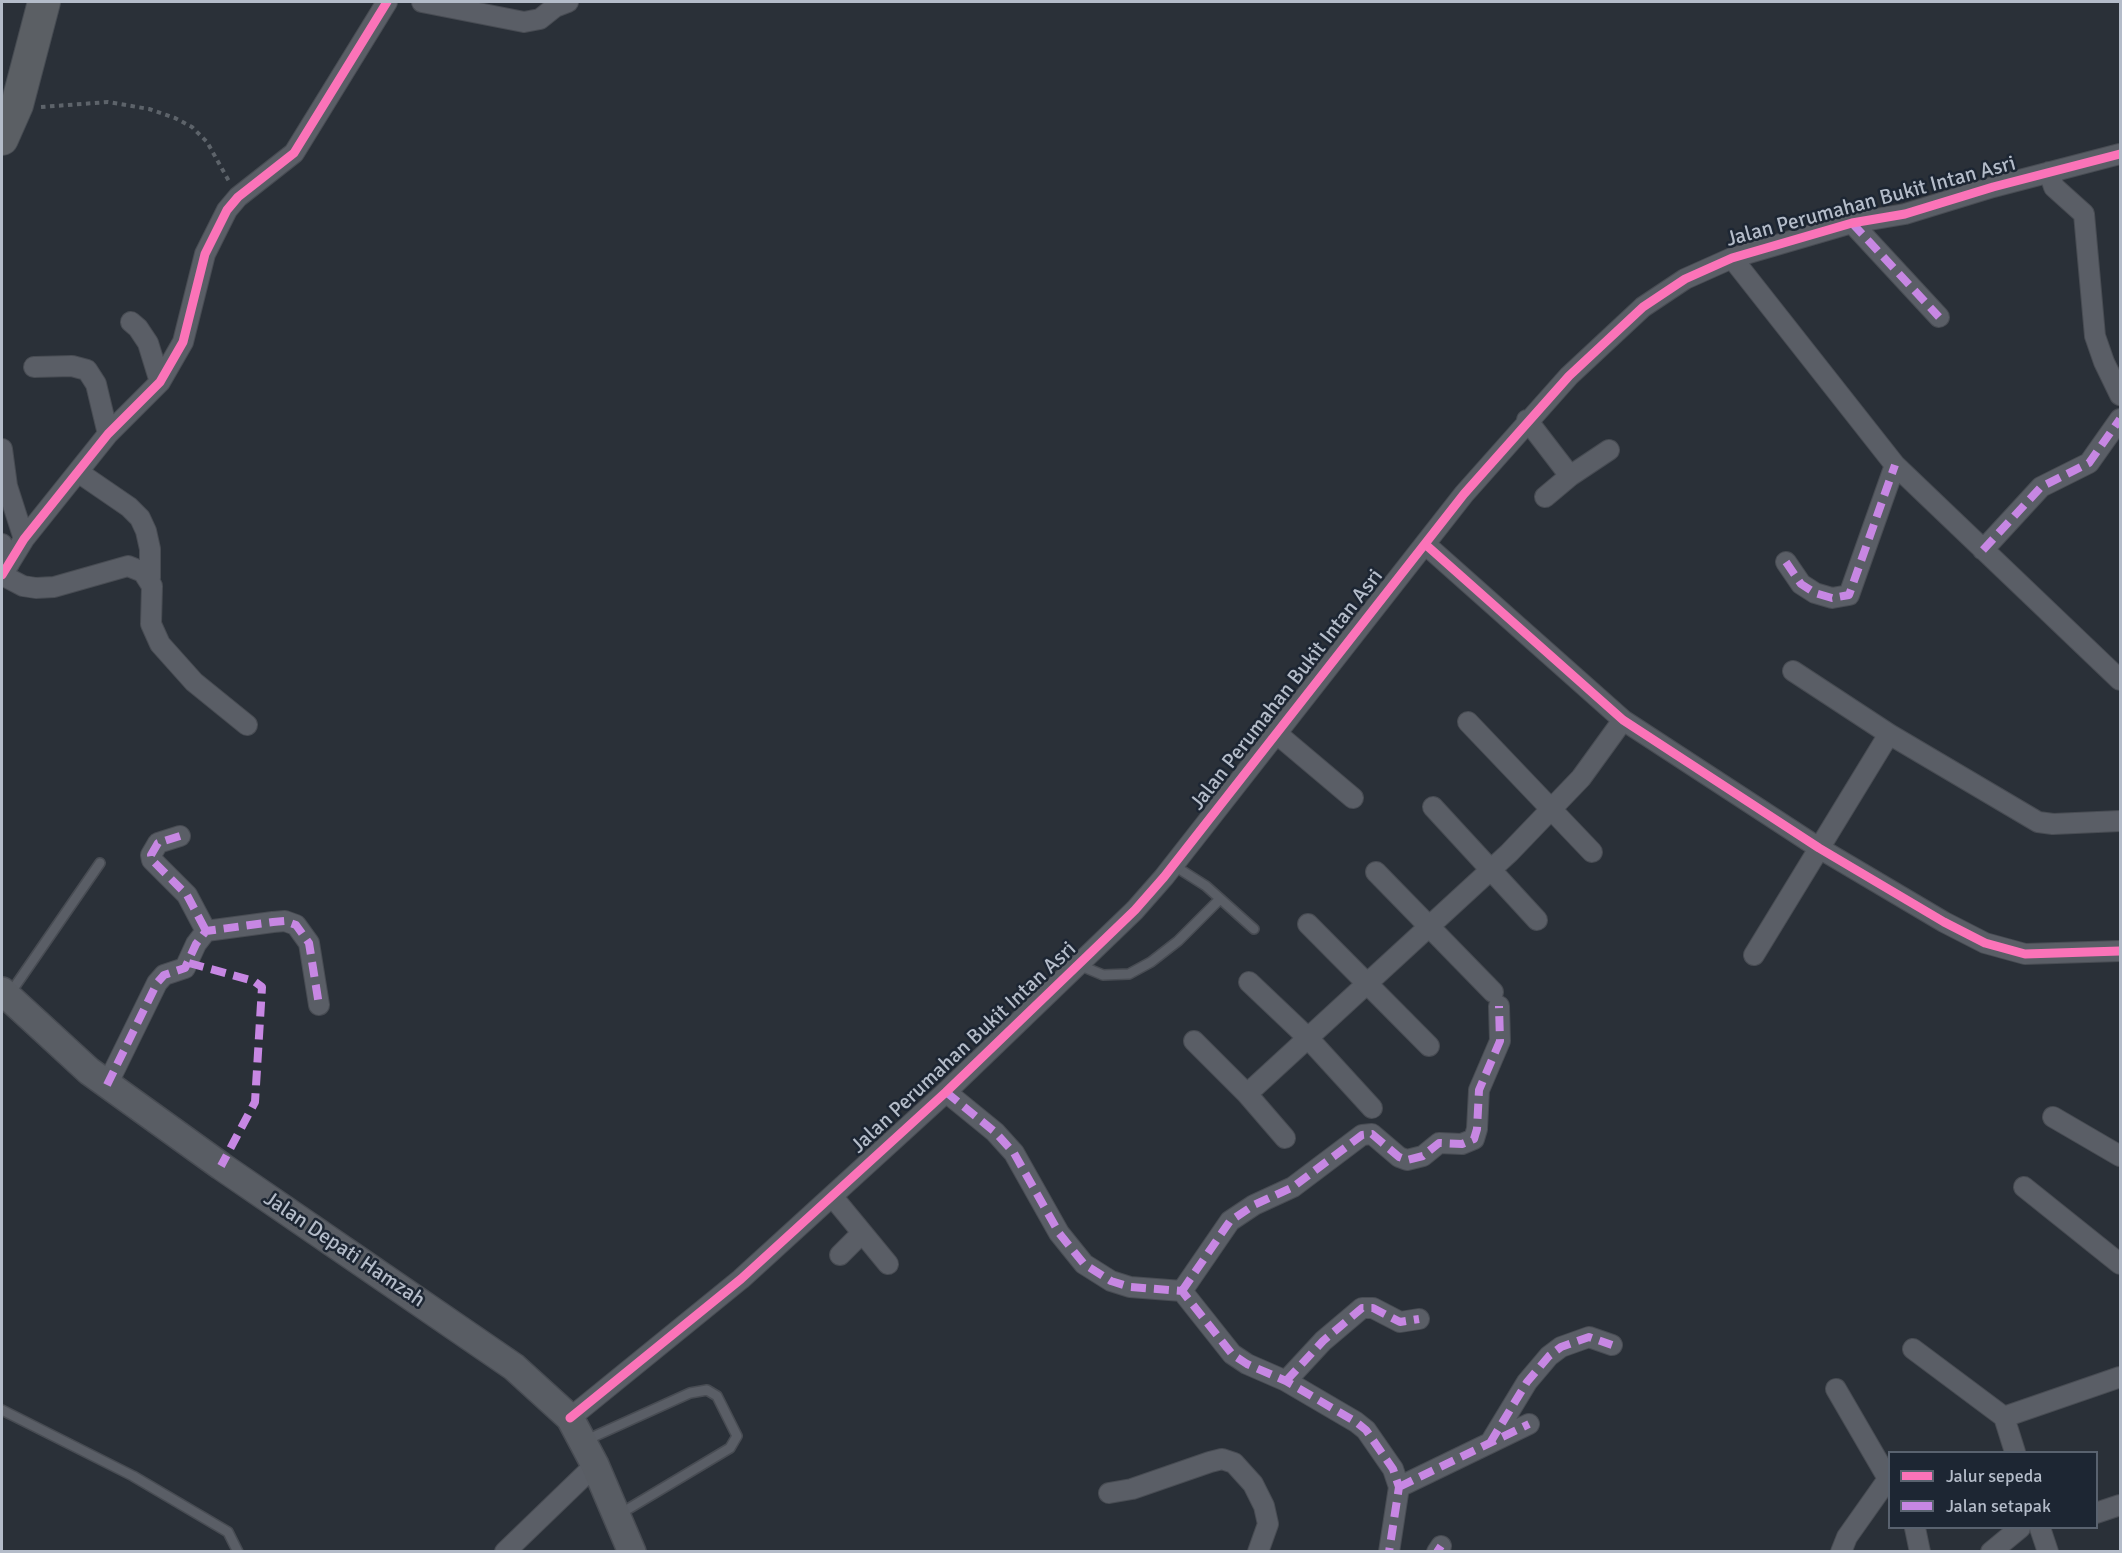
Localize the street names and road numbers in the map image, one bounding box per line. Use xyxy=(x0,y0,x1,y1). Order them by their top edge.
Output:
street label: Jalan Perumahan Bukit Intan Asri xyxy=(1723,151,2019,253)
street label: Jalan Perumahan Bukit Intan Asri xyxy=(1185,565,1389,815)
street label: Jalan Perumahan Bukit Intan Asri xyxy=(846,937,1082,1159)
street label: Jalan Depati Hamzah xyxy=(259,1187,429,1313)

